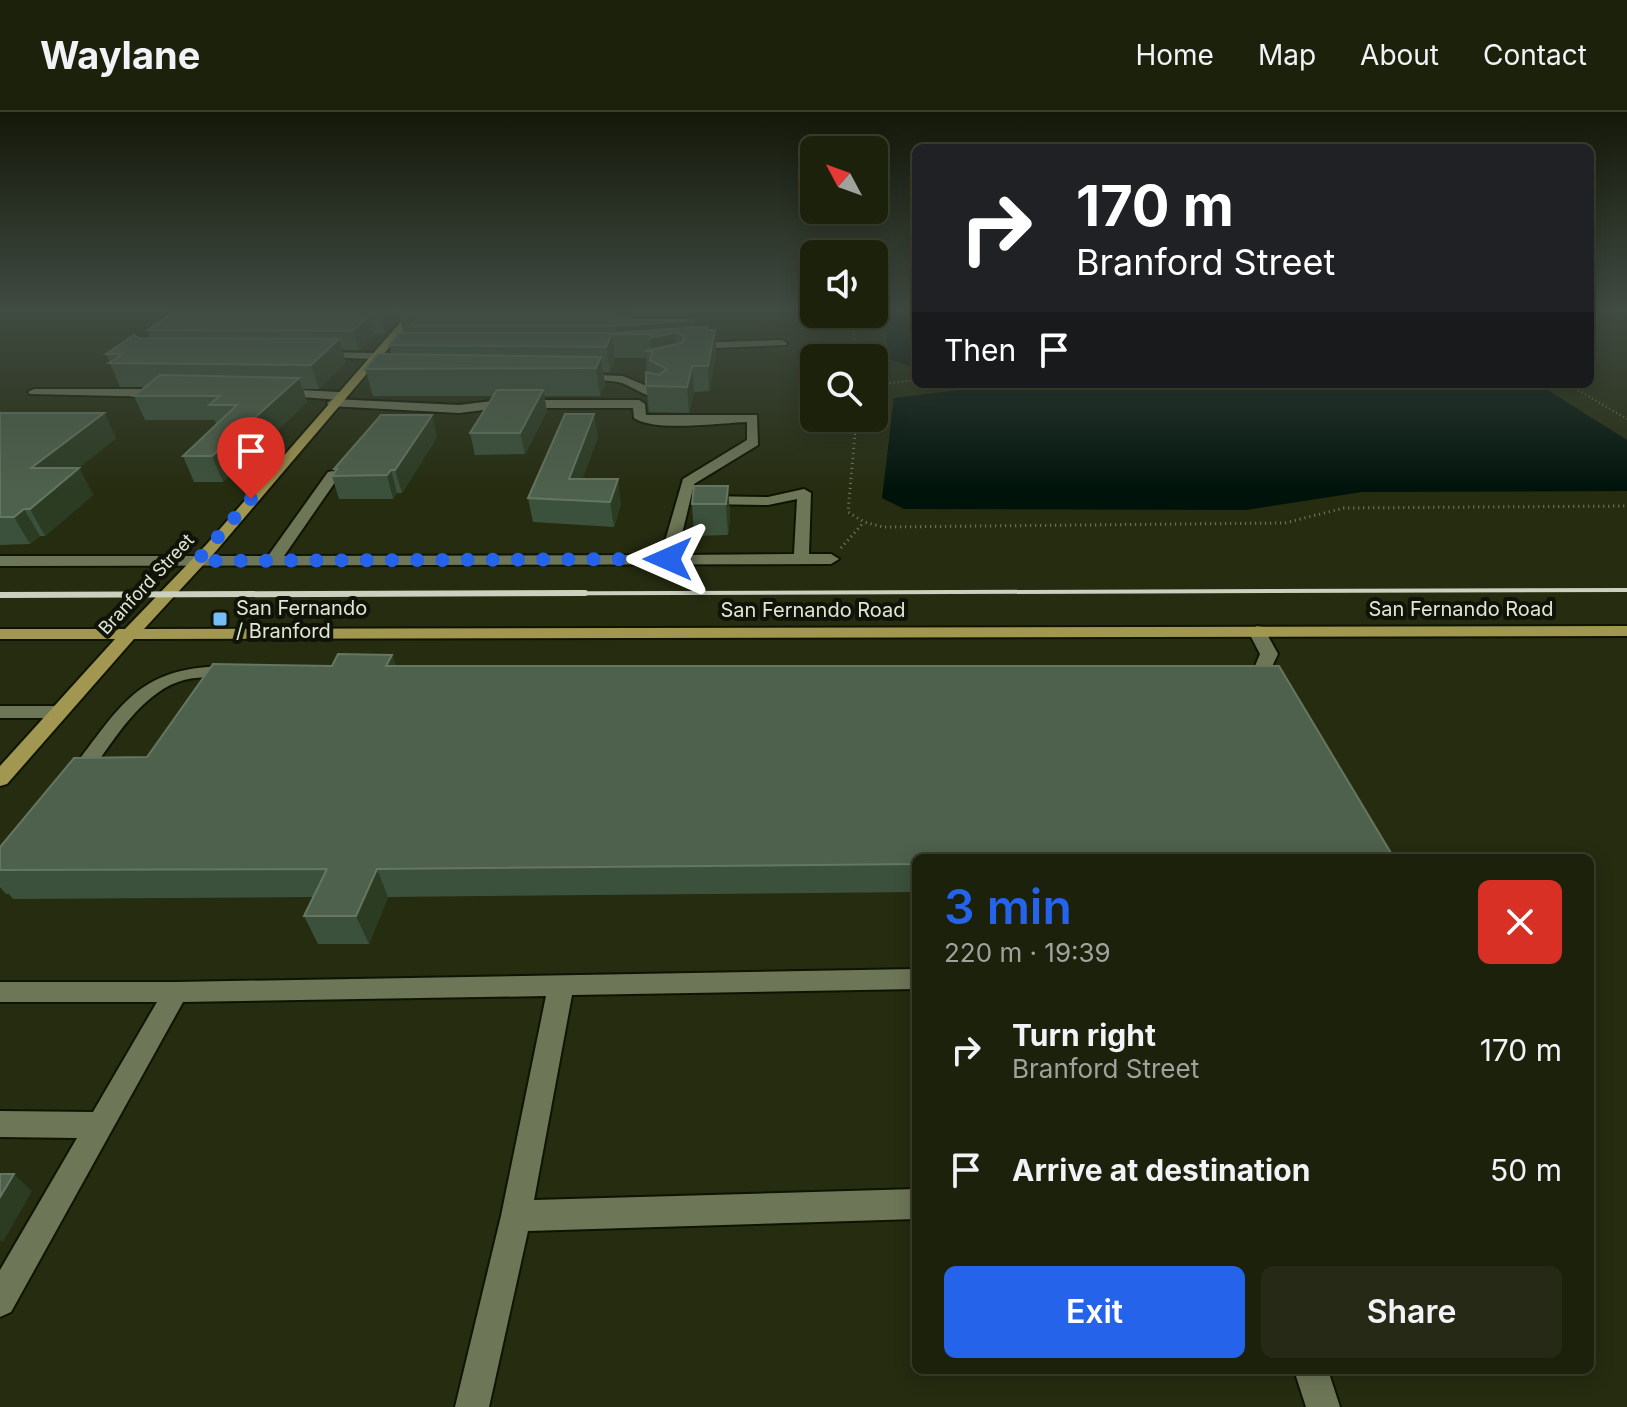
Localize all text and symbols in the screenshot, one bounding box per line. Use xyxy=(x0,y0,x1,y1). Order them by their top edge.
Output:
text: Waylane xyxy=(40,32,200,78)
text: Home xyxy=(1135,38,1214,72)
text: Map xyxy=(1258,38,1316,72)
text: About xyxy=(1360,38,1439,72)
text: Contact xyxy=(1483,38,1587,72)
north arrow xyxy=(800,136,888,224)
map controls xyxy=(800,136,888,432)
text: 170 m xyxy=(1076,172,1234,240)
icon: right xyxy=(944,176,1048,280)
button: sound xyxy=(800,240,888,328)
text: Branford Street xyxy=(1076,240,1335,284)
icon: arrive xyxy=(1032,328,1076,372)
text: Then xyxy=(944,332,1016,368)
button: search xyxy=(800,344,888,432)
pin xyxy=(217,417,285,499)
icon: arrive xyxy=(229,429,273,473)
position arrow xyxy=(626,517,710,601)
street label: Branford Street xyxy=(94,529,198,639)
place label: San Fernando / Branford xyxy=(236,596,367,643)
street label: San Fernando Road xyxy=(1369,597,1554,621)
street label: San Fernando Road xyxy=(721,598,906,622)
marker: San Fernando / Branford xyxy=(211,610,229,628)
text: 3 min xyxy=(944,877,1072,936)
button: close xyxy=(1478,880,1562,964)
text: 220 m · 19:39 xyxy=(944,937,1111,968)
text: Turn right xyxy=(1012,1017,1156,1053)
icon: right xyxy=(944,1028,988,1072)
text: 170 m xyxy=(1480,1032,1562,1068)
text: Branford Street xyxy=(1012,1053,1199,1084)
icon: arrive xyxy=(944,1148,988,1192)
text: Arrive at destination xyxy=(1012,1152,1310,1188)
text: 50 m xyxy=(1490,1152,1562,1188)
button: Exit xyxy=(944,1266,1245,1358)
button: Share xyxy=(1261,1266,1562,1358)

